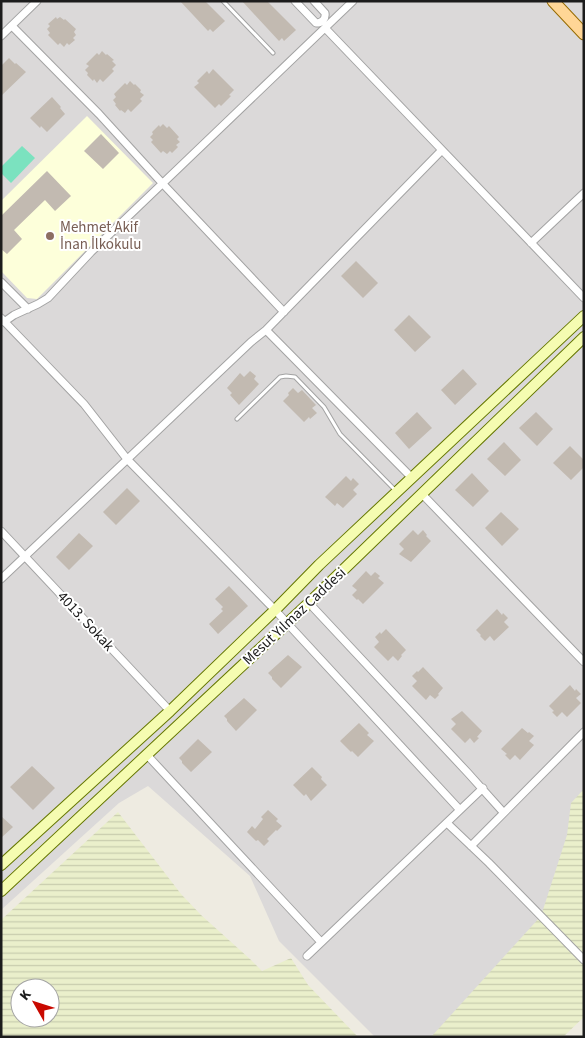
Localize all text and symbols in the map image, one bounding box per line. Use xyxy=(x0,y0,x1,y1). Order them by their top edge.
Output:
place label: Mehmet Akif İnan İlkokulu xyxy=(60,217,141,255)
marker: Mehmet Akif İnan İlkokulu xyxy=(44,230,56,242)
street label: Mesut Yılmaz Caddesi xyxy=(238,563,351,670)
street label: 4013. Sokak xyxy=(52,587,119,656)
north arrow xyxy=(10,978,60,1028)
text: K xyxy=(15,986,36,1005)

